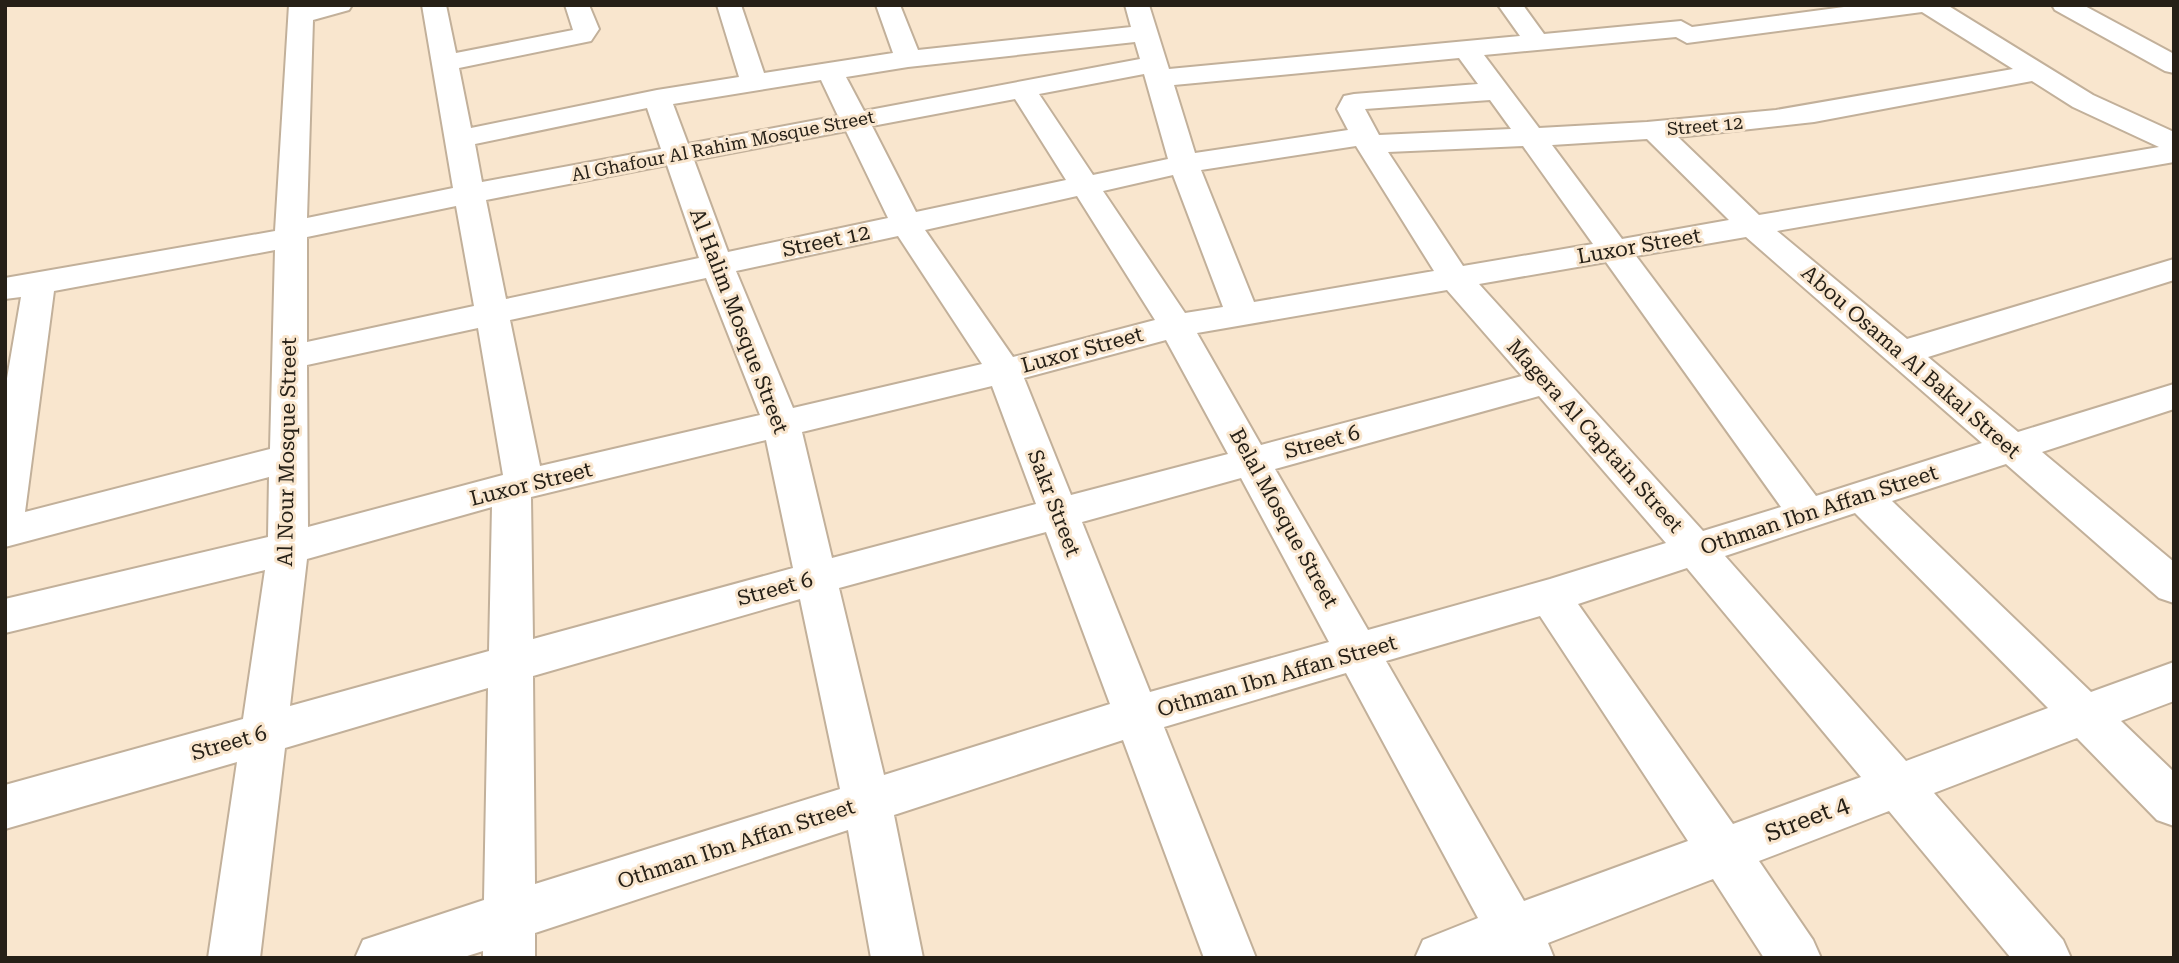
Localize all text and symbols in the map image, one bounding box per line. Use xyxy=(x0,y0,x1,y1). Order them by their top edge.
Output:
street label: Al Ghafour Al Rahim Mosque Street xyxy=(570,106,876,185)
street label: Street 12 xyxy=(1666,112,1744,139)
street label: Al Halim Mosque Street xyxy=(685,205,793,437)
street label: Street 12 xyxy=(780,220,872,262)
street label: Luxor Street xyxy=(1575,223,1703,269)
street label: Abou Osama Al Bakal Street xyxy=(1797,261,2025,464)
street label: Luxor Street xyxy=(1018,322,1146,378)
street label: Magera Al Captain Street xyxy=(1502,335,1688,537)
street label: Al Nour Mosque Street xyxy=(273,337,301,567)
street label: Street 6 xyxy=(1282,420,1362,464)
street label: Belal Mosque Street xyxy=(1225,424,1343,612)
street label: Sakr Street xyxy=(1023,446,1085,560)
street label: Luxor Street xyxy=(467,457,595,511)
street label: Othman Ibn Affan Street xyxy=(1697,460,1941,560)
street label: Street 6 xyxy=(735,567,815,611)
street label: Othman Ibn Affan Street xyxy=(1155,630,1400,722)
street label: Street 6 xyxy=(189,721,269,765)
street label: Street 4 xyxy=(1761,790,1854,848)
street label: Othman Ibn Affan Street xyxy=(614,794,858,894)

